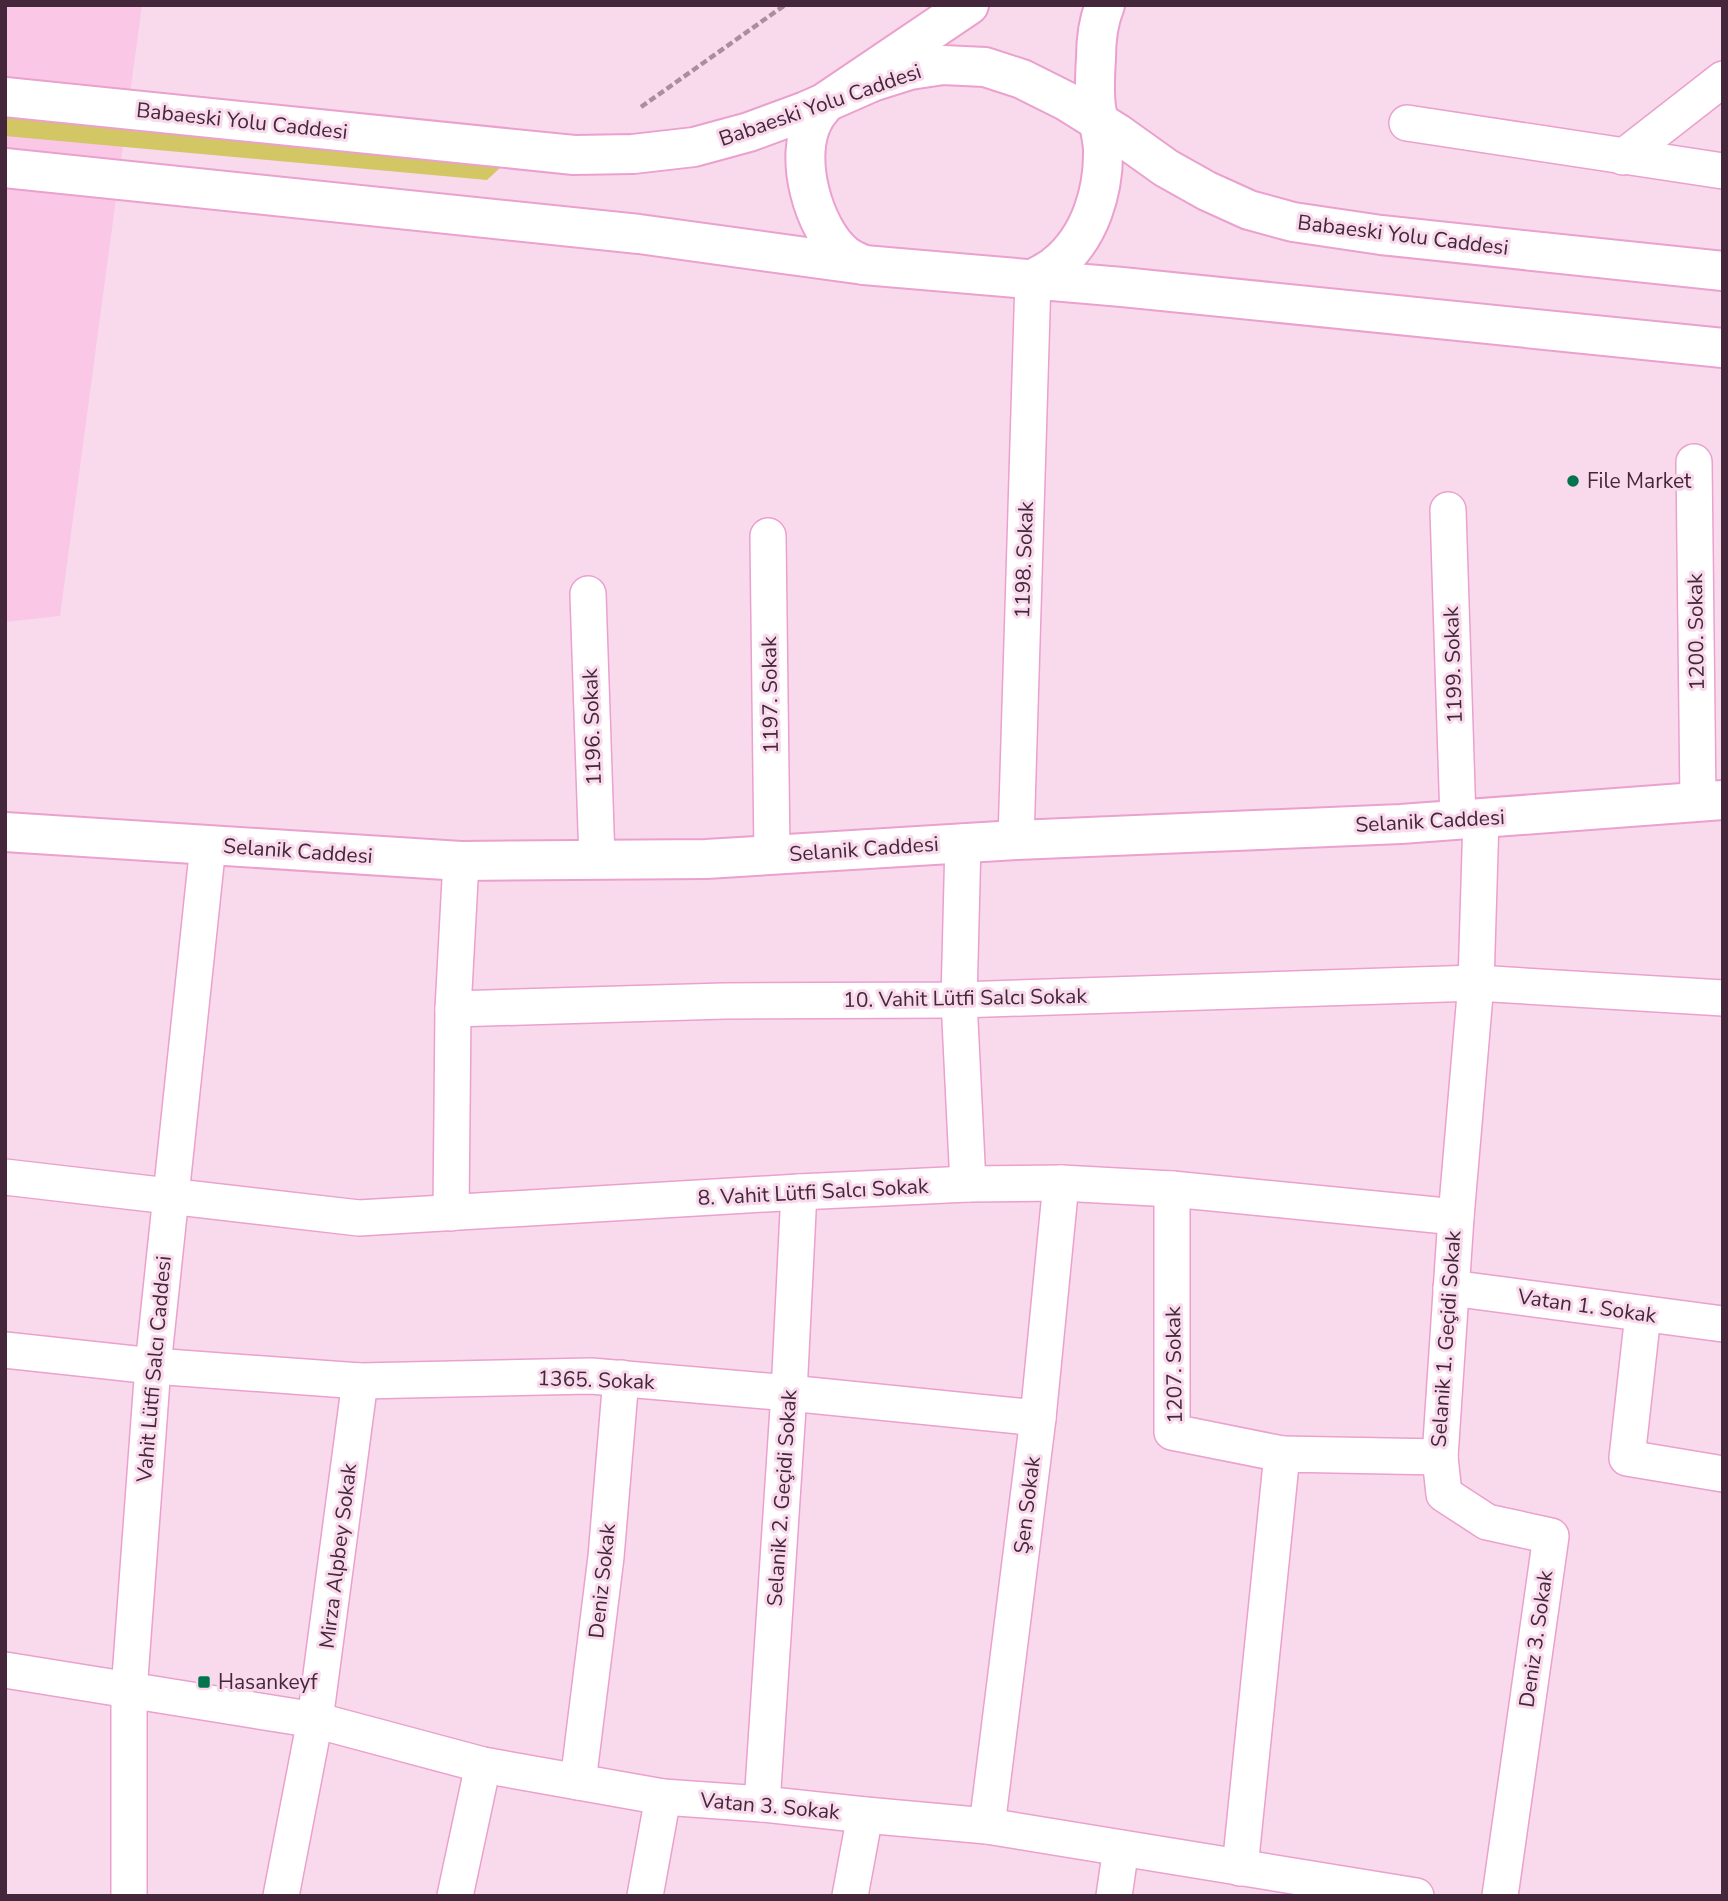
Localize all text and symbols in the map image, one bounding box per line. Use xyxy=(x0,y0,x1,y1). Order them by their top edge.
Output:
street label: Babaeski Yolu Caddesi xyxy=(715,57,925,153)
street label: Babaeski Yolu Caddesi xyxy=(135,96,349,146)
street label: Babaeski Yolu Caddesi xyxy=(1296,208,1510,262)
place label: File Market xyxy=(1587,467,1692,495)
marker: File Market xyxy=(1565,473,1581,489)
street label: 1198. Sokak xyxy=(1008,500,1040,619)
street label: 1200. Sokak xyxy=(1681,573,1711,691)
street label: 1199. Sokak xyxy=(1437,605,1469,724)
street label: 1197. Sokak xyxy=(755,636,785,754)
street label: 1196. Sokak xyxy=(576,667,608,786)
street label: Selanik Caddesi xyxy=(1355,803,1505,839)
street label: Selanik Caddesi xyxy=(788,830,940,868)
street label: Selanik Caddesi xyxy=(222,832,374,870)
street label: 10. Vahit Lütfi Salcı Sokak xyxy=(843,982,1088,1014)
street label: 8. Vahit Lütfi Salcı Sokak xyxy=(697,1172,930,1212)
street label: Selanik 1. Geçidi Sokak xyxy=(1424,1229,1468,1448)
street label: Vahit Lütfi Salcı Caddesi xyxy=(130,1255,178,1484)
street label: Vatan 1. Sokak xyxy=(1515,1282,1659,1330)
street label: 1207. Sokak xyxy=(1159,1306,1189,1424)
street label: 1365. Sokak xyxy=(537,1364,656,1396)
street label: Selanik 2. Geçidi Sokak xyxy=(760,1388,804,1607)
street label: Şen Sokak xyxy=(1007,1454,1047,1555)
street label: Mirza Alpbey Sokak xyxy=(313,1461,363,1650)
street label: Deniz Sokak xyxy=(582,1522,622,1640)
street label: Deniz 3. Sokak xyxy=(1513,1568,1560,1709)
place label: Hasankeyf xyxy=(218,1668,318,1696)
marker: Hasankeyf xyxy=(196,1674,212,1690)
street label: Vatan 3. Sokak xyxy=(698,1786,841,1826)

